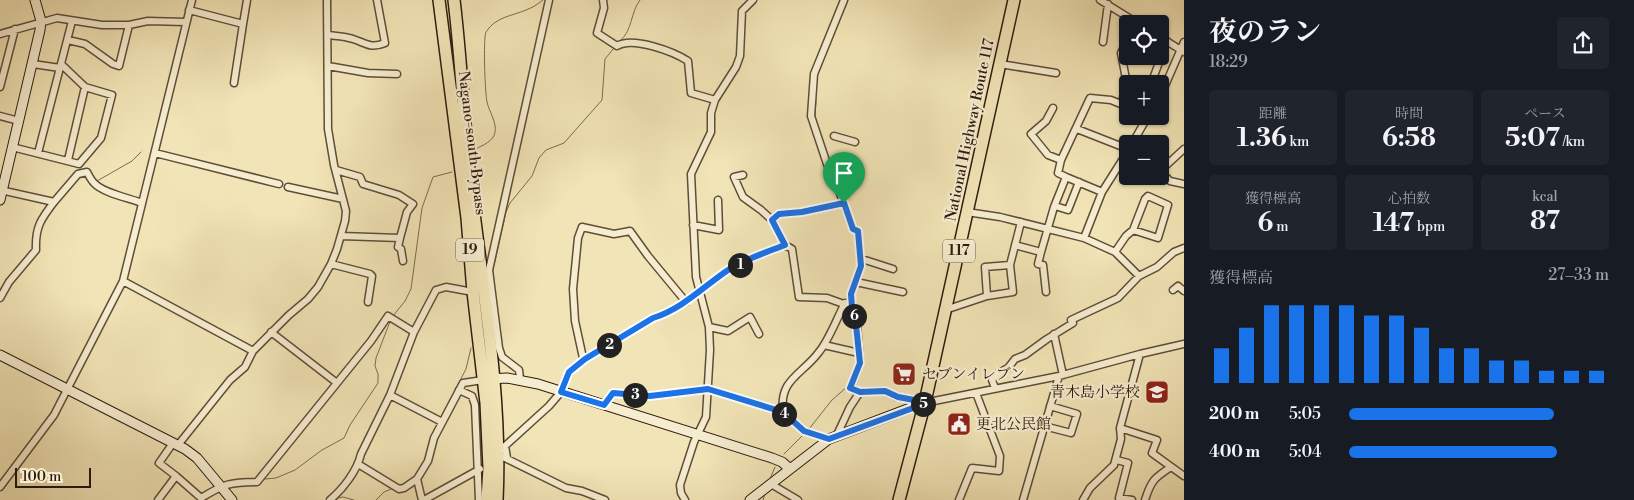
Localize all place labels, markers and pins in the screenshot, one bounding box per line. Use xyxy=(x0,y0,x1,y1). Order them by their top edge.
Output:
pin xyxy=(823,152,865,203)
pin: 1 xyxy=(728,252,752,278)
pin: 6 xyxy=(842,304,866,328)
pin: 2 xyxy=(596,332,622,358)
supermarket icon: セブンイレブン xyxy=(891,361,917,387)
place label: セブンイレブン xyxy=(922,365,1025,384)
school or university icon: 青木島小学校 xyxy=(1144,379,1170,405)
pin: 3 xyxy=(622,382,648,408)
place label: 青木島小学校 xyxy=(1050,383,1140,402)
pin: 5 xyxy=(910,392,936,416)
pin: 4 xyxy=(772,402,796,426)
public building icon: 更北公民館 xyxy=(946,411,972,437)
place label: 更北公民館 xyxy=(976,415,1051,434)

